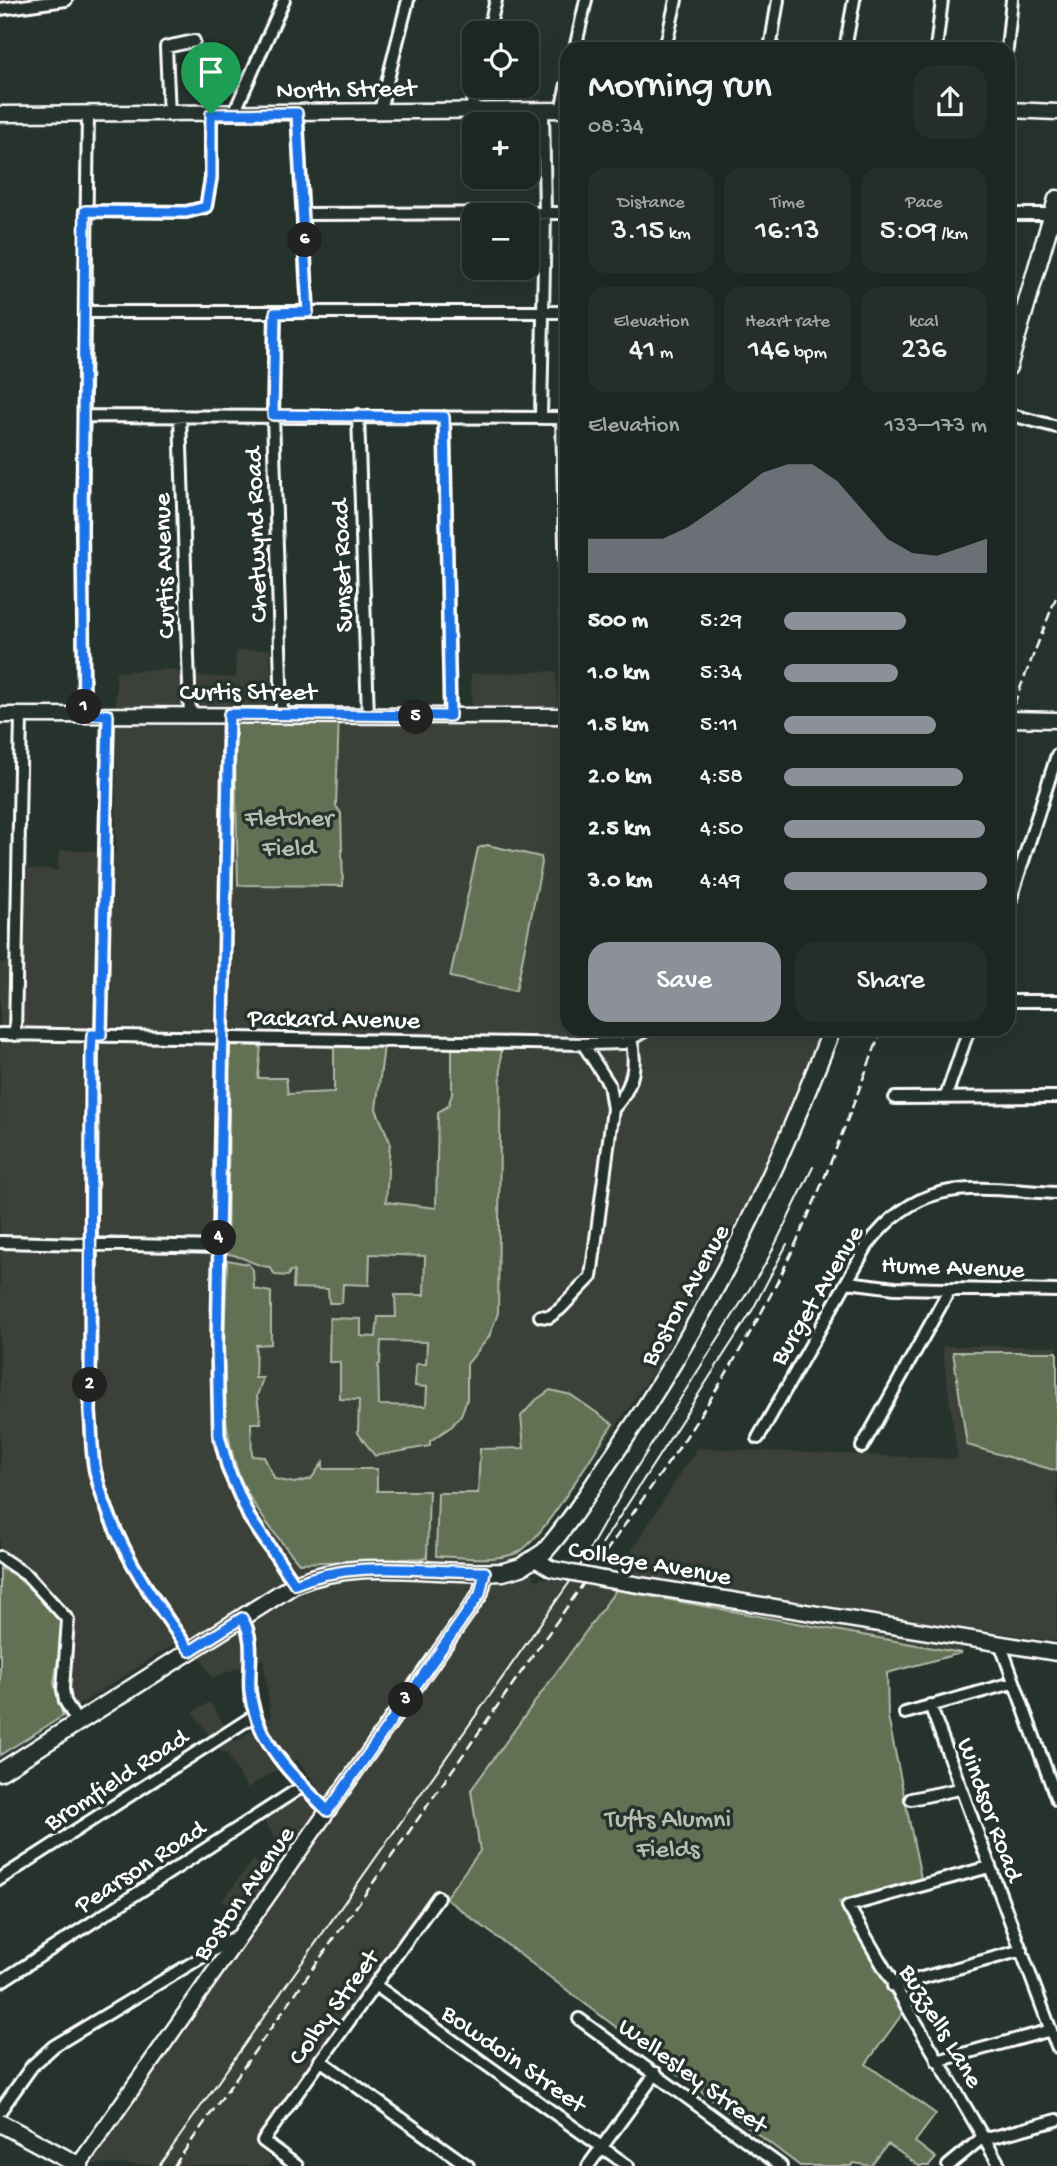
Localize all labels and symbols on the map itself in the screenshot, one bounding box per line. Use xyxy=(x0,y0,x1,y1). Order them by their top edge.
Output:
pin xyxy=(181,42,241,114)
street label: North Street xyxy=(276,75,419,108)
pin: 6 xyxy=(288,222,322,258)
street label: Chetwynd Road xyxy=(240,445,277,623)
street label: Curtis Avenue xyxy=(148,492,185,639)
street label: Sunset Road xyxy=(327,497,362,633)
street label: Curtis Street xyxy=(180,679,319,710)
pin: 1 xyxy=(66,690,102,724)
pin: 5 xyxy=(398,700,434,734)
park label: Fletcher Field xyxy=(244,805,336,866)
street label: Packard Avenue xyxy=(246,1004,421,1039)
street label: Boston Avenue xyxy=(635,1219,739,1373)
pin: 4 xyxy=(202,1220,236,1256)
street label: Burget Avenue xyxy=(764,1220,873,1373)
street label: Hume Avenue xyxy=(881,1252,1026,1288)
pin: 2 xyxy=(72,1368,108,1402)
street label: College Avenue xyxy=(565,1536,734,1595)
pin: 3 xyxy=(388,1682,424,1718)
street label: Bromfield Road xyxy=(39,1723,197,1840)
street label: Windsor Road xyxy=(947,1735,1029,1888)
park label: Tufts Alumni Fields xyxy=(603,1806,731,1867)
street label: Pearson Road xyxy=(69,1814,214,1923)
street label: Boston Avenue xyxy=(187,1821,304,1969)
street label: Colby Street xyxy=(283,1943,389,2072)
street label: Buzzells Lane xyxy=(890,1959,988,2095)
street label: Bowdoin Street xyxy=(433,1999,593,2123)
street label: Wellesley Street xyxy=(610,2013,774,2144)

